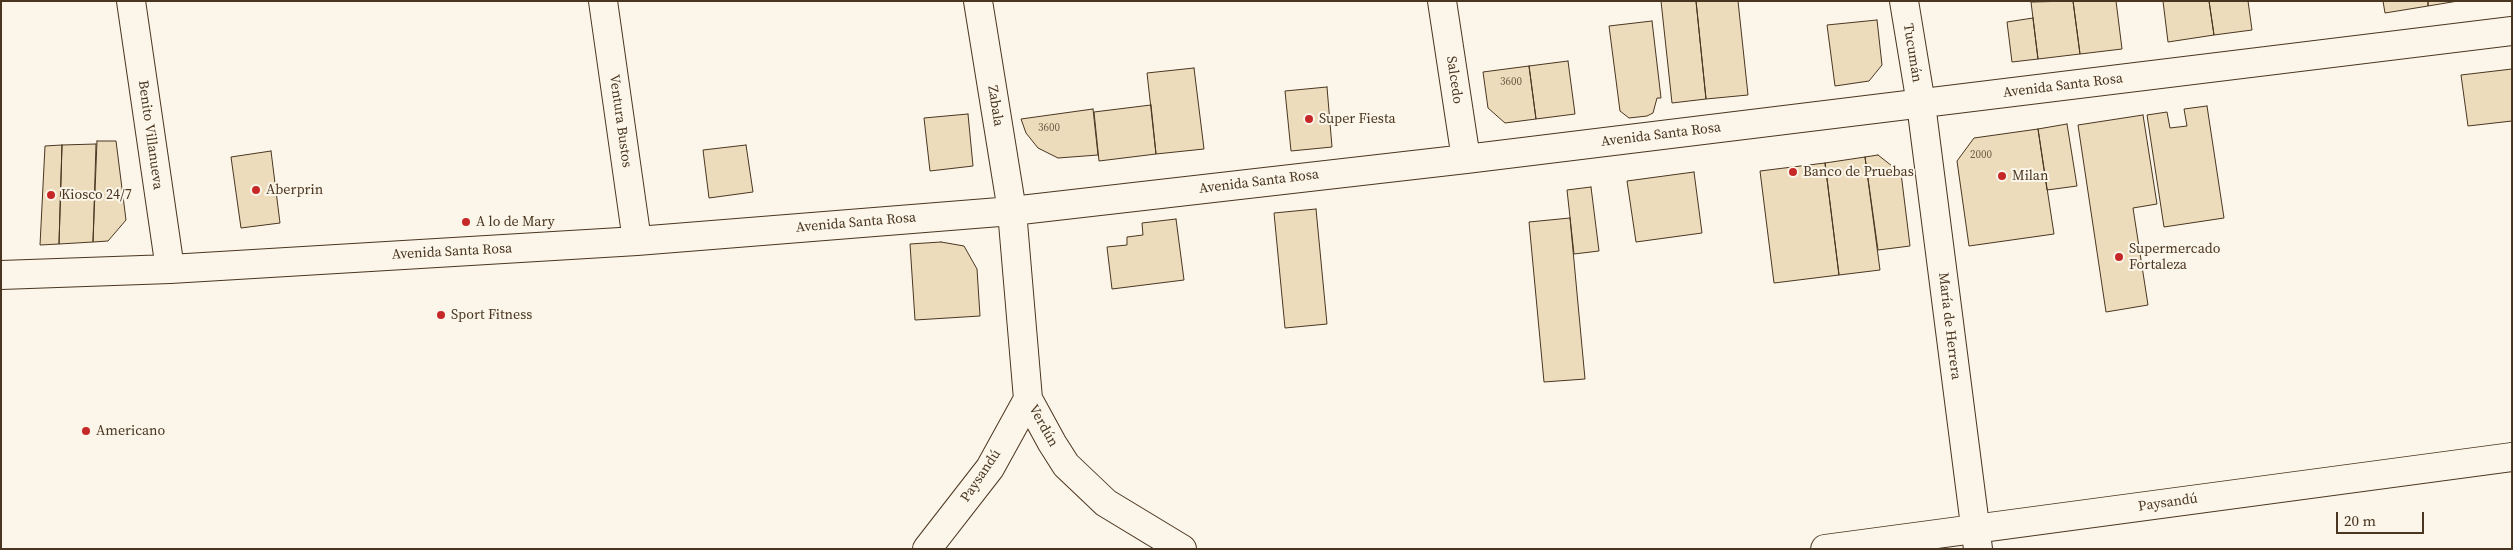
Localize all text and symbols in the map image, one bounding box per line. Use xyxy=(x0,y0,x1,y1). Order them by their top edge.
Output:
street label: Tucumán xyxy=(1899,22,1925,84)
street label: Salcedo xyxy=(1442,55,1466,105)
street label: Avenida Santa Rosa xyxy=(2002,70,2124,102)
street label: Ventura Bustos xyxy=(605,73,635,169)
house number: 3600 xyxy=(1500,75,1522,89)
street label: Benito Villanueva xyxy=(134,79,166,191)
street label: Zabala xyxy=(983,84,1007,128)
place label: Super Fiesta xyxy=(1319,111,1396,127)
marker: Super Fiesta xyxy=(1303,113,1315,125)
street label: Avenida Santa Rosa xyxy=(1600,119,1722,151)
house number: 3600 xyxy=(1038,121,1060,135)
house number: 2000 xyxy=(1970,148,1992,162)
place label: Banco de Pruebas xyxy=(1803,164,1914,180)
street label: Avenida Santa Rosa xyxy=(1198,166,1320,198)
marker: Banco de Pruebas xyxy=(1787,166,1799,178)
place label: Milan xyxy=(2012,168,2048,184)
marker: Milan xyxy=(1996,170,2008,182)
place label: Aberprin xyxy=(266,182,323,198)
marker: Aberprin xyxy=(250,184,262,196)
place label: Kiosco 24/7 xyxy=(61,187,132,203)
marker: Kiosco 24/7 xyxy=(45,189,57,201)
street label: Avenida Santa Rosa xyxy=(795,209,917,237)
place label: A lo de Mary xyxy=(476,214,555,230)
marker: A lo de Mary xyxy=(460,216,472,228)
street label: Avenida Santa Rosa xyxy=(391,240,513,264)
place label: Supermercado Fortaleza xyxy=(2129,241,2220,274)
marker: Supermercado Fortaleza xyxy=(2113,251,2125,263)
street label: María de Herrera xyxy=(1934,271,1964,381)
place label: Sport Fitness xyxy=(451,307,532,323)
marker: Sport Fitness xyxy=(435,309,447,321)
street label: Verdún xyxy=(1025,402,1061,450)
place label: Americano xyxy=(96,423,165,439)
marker: Americano xyxy=(80,425,92,437)
street label: Paysandú xyxy=(957,446,1005,506)
street label: Paysandú xyxy=(2137,491,2199,515)
scale bar xyxy=(2338,502,2426,534)
text: 20 m xyxy=(2344,510,2376,531)

